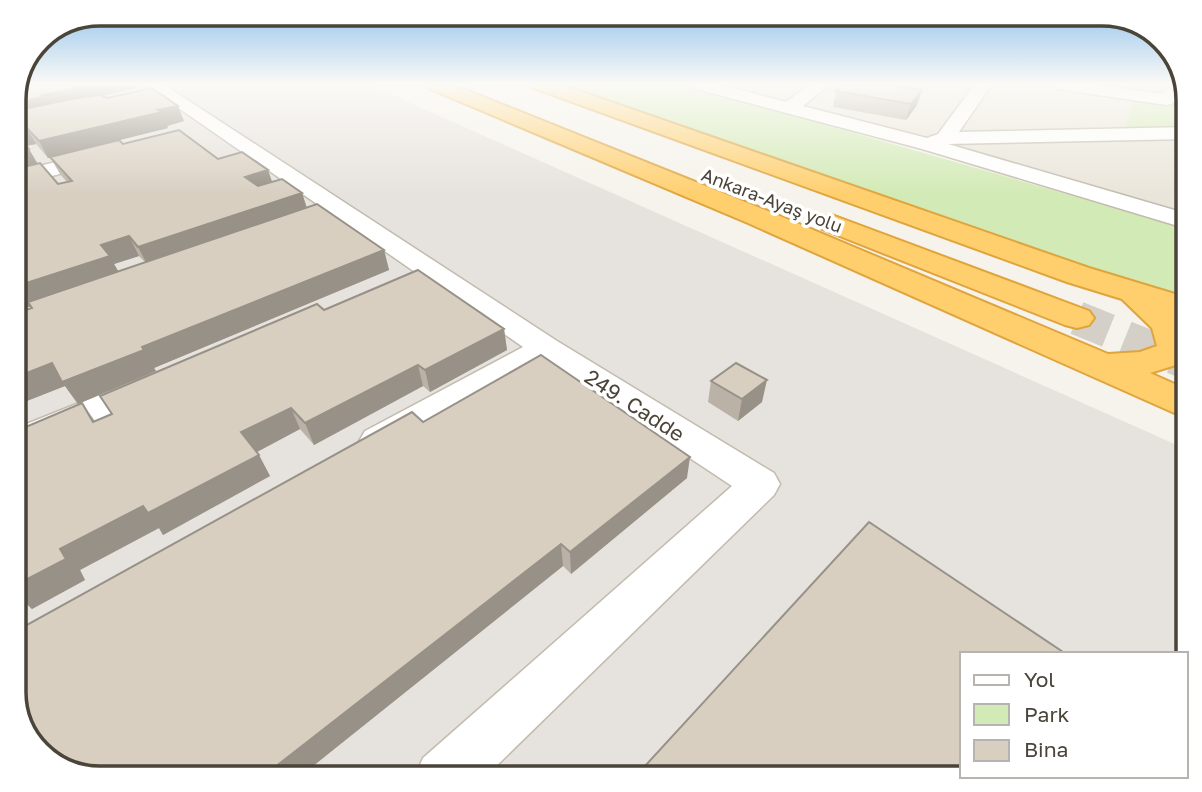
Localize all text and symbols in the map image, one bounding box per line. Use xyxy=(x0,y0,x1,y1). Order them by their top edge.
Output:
street label: Ankara-Ayaş yolu xyxy=(698,163,846,237)
street label: 249. Cadde xyxy=(580,363,690,447)
legend xyxy=(960,652,1188,778)
text: Yol xyxy=(1024,666,1055,692)
text: Park xyxy=(1024,701,1070,727)
text: Bina xyxy=(1024,736,1068,762)

